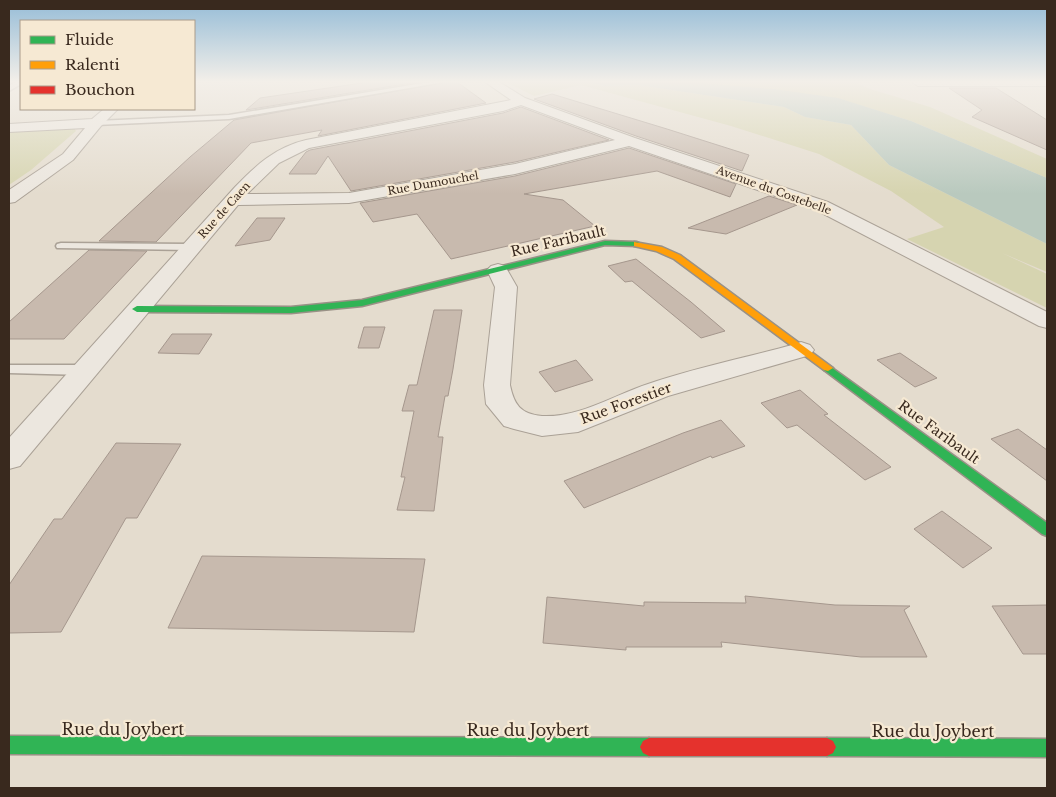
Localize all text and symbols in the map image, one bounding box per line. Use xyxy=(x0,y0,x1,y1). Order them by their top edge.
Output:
legend xyxy=(20,20,195,110)
text: Fluide xyxy=(65,30,114,49)
text: Ralenti xyxy=(65,55,120,74)
text: Bouchon xyxy=(65,80,135,99)
street label: Avenue du Costebelle xyxy=(714,162,833,217)
street label: Rue Dumouchel xyxy=(386,168,480,198)
street label: Rue de Caen xyxy=(195,179,253,241)
street label: Rue Faribault xyxy=(509,221,608,261)
street label: Rue Forestier xyxy=(578,378,675,428)
street label: Rue Faribault xyxy=(895,396,984,468)
street label: Rue du Joybert xyxy=(62,719,184,739)
street label: Rue du Joybert xyxy=(467,720,589,740)
street label: Rue du Joybert xyxy=(872,721,994,741)

